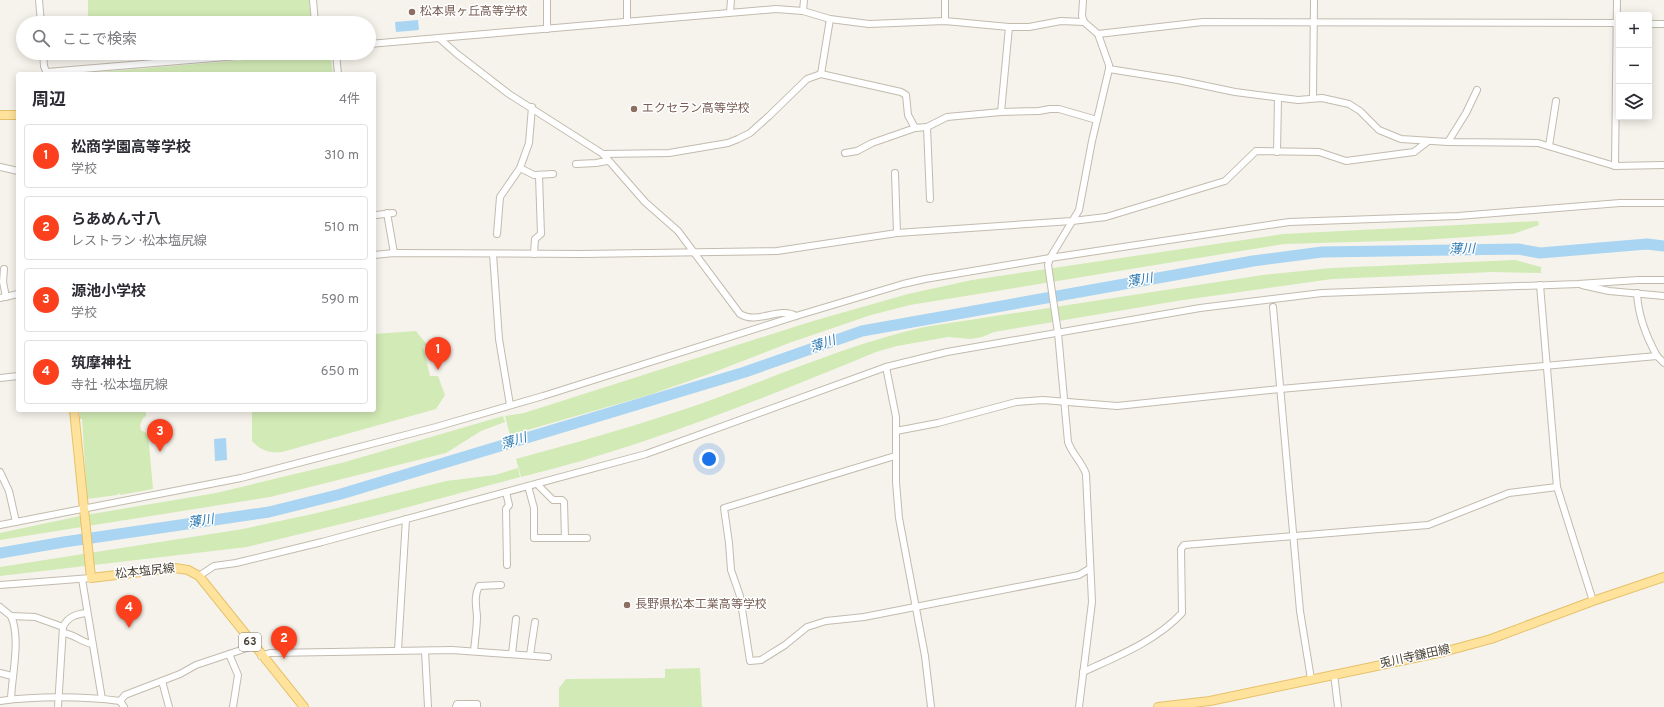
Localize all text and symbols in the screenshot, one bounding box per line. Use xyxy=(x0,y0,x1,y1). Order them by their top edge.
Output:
place label: 松本県ヶ丘高等学校 xyxy=(420,4,528,20)
marker: 松本県ヶ丘高等学校 xyxy=(407,7,417,17)
map controls xyxy=(1616,12,1652,120)
button: + xyxy=(1616,12,1652,48)
search box xyxy=(16,16,376,60)
icon: search xyxy=(30,27,52,49)
text: ここで検索 xyxy=(62,31,137,50)
button: − xyxy=(1616,48,1652,84)
button: layers xyxy=(1616,84,1652,120)
text: 周辺 xyxy=(32,90,66,112)
text: 4件 xyxy=(339,92,360,108)
place label: エクセラン高等学校 xyxy=(642,101,750,117)
marker: エクセラン高等学校 xyxy=(629,104,639,114)
text: 松商学園高等学校 xyxy=(71,139,191,158)
text: 1 xyxy=(43,148,49,164)
text: 310 m xyxy=(324,148,359,164)
text: 学校 xyxy=(71,162,97,178)
text: らあめん寸八 xyxy=(71,211,161,230)
text: 2 xyxy=(42,220,50,236)
text: 510 m xyxy=(324,220,359,236)
text: レストラン · 松本塩尻線 xyxy=(71,234,207,250)
water label: 薄川 xyxy=(1449,242,1477,258)
water label: 薄川 xyxy=(1126,271,1156,291)
text: 源池小学校 xyxy=(71,283,146,302)
text: 3 xyxy=(42,292,50,308)
text: 590 m xyxy=(321,292,359,308)
text: 学校 xyxy=(71,306,97,322)
water label: 薄川 xyxy=(808,333,840,357)
pin: 1 xyxy=(425,337,451,370)
text: 筑摩神社 xyxy=(71,355,131,374)
text: 4 xyxy=(42,364,50,380)
text: 650 m xyxy=(321,364,359,380)
text: 寺社 · 松本塩尻線 xyxy=(71,378,168,394)
pin: 3 xyxy=(147,419,173,452)
water label: 薄川 xyxy=(499,430,531,453)
your location xyxy=(699,449,719,469)
water label: 薄川 xyxy=(187,512,217,532)
street label: 松本塩尻線 xyxy=(114,561,176,583)
pin: 4 xyxy=(116,595,142,628)
place label: 長野県松本工業高等学校 xyxy=(635,597,767,613)
marker: 長野県松本工業高等学校 xyxy=(622,600,632,610)
pin: 2 xyxy=(271,626,297,659)
road number: 63 xyxy=(239,633,261,651)
street label: 兎川寺鎌田線 xyxy=(1378,642,1452,672)

